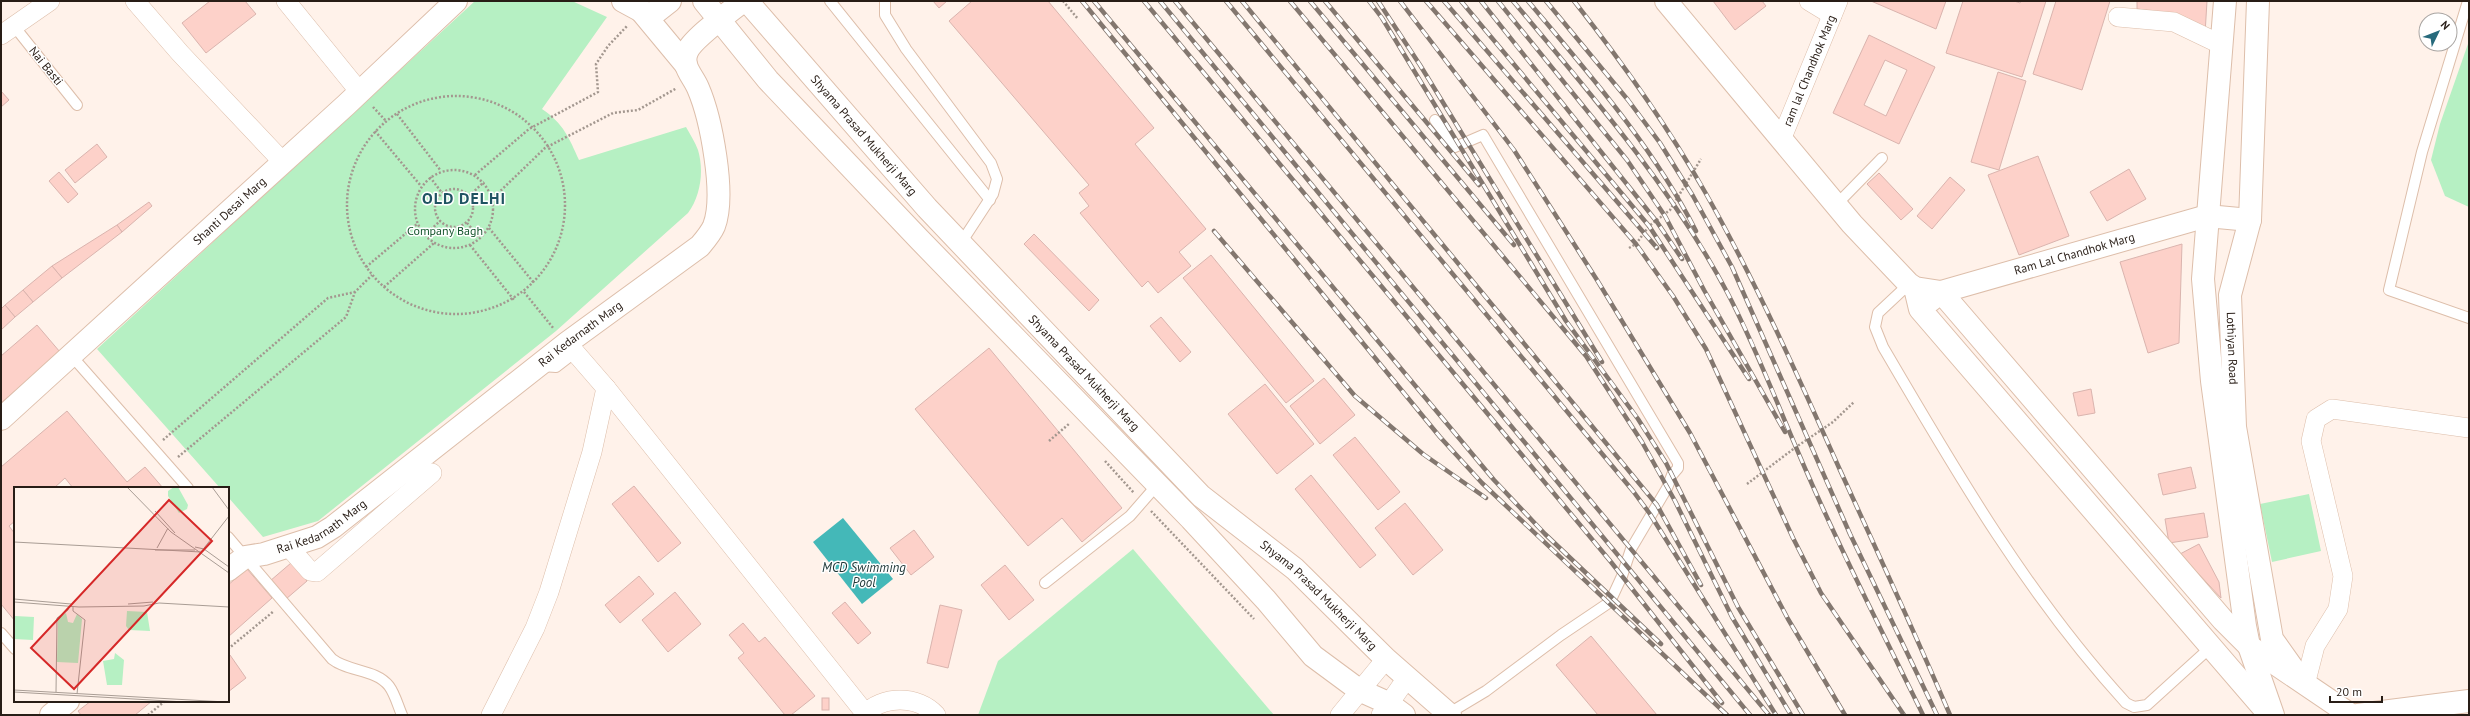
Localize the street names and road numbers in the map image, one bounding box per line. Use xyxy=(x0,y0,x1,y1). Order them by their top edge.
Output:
street label: ram lal Chandhok Marg xyxy=(1779,12,1839,128)
street label: Nai Basti xyxy=(26,43,67,88)
street label: Shyama Prasad Mukherji Marg xyxy=(808,72,921,198)
street label: Shanti Desai Marg xyxy=(190,174,269,248)
street label: Ram Lal Chandhok Marg xyxy=(2012,229,2136,278)
street label: Rai Kedarnath Marg xyxy=(535,297,625,370)
street label: Shyama Prasad Mukherji Marg xyxy=(1026,311,1143,434)
street label: Lothiyan Road xyxy=(2224,312,2241,385)
street label: Rai Kedarnath Marg xyxy=(275,496,369,556)
street label: Shyama Prasad Mukherji Marg xyxy=(1257,537,1381,653)

